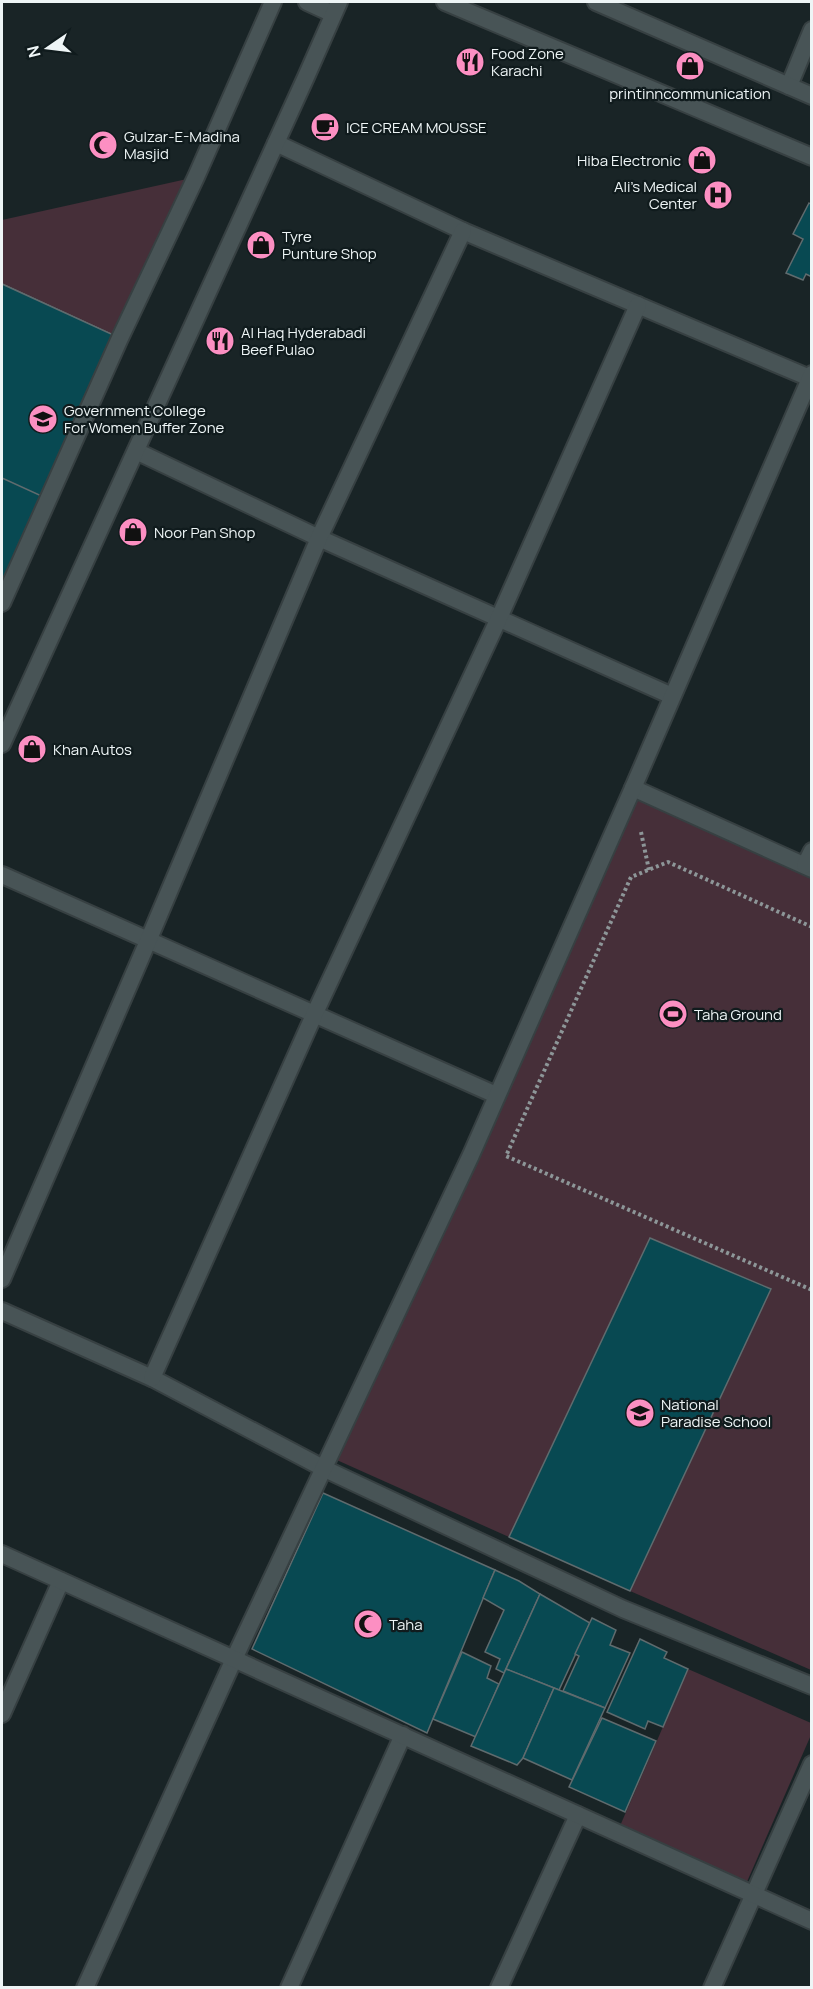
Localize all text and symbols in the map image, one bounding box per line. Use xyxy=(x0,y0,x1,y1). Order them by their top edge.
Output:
north arrow xyxy=(18,18,78,78)
text: N xyxy=(21,43,46,60)
place label: Food Zone Karachi xyxy=(491,43,564,81)
restaurant icon: Food Zone Karachi xyxy=(454,46,486,78)
shop icon: printinncommunication xyxy=(674,50,706,82)
place label: printinncommunication xyxy=(609,83,771,104)
cafe icon: ICE CREAM MOUSSE xyxy=(309,111,341,143)
place label: ICE CREAM MOUSSE xyxy=(346,117,486,138)
place label: Gulzar-E-Madina Masjid xyxy=(124,126,240,164)
mosque icon: Gulzar-E-Madina Masjid xyxy=(87,129,119,161)
shop icon: Hiba Electronic xyxy=(686,144,718,176)
place label: Hiba Electronic xyxy=(577,150,681,171)
place label: Ali's Medical Center xyxy=(614,176,698,214)
hospital icon: Ali's Medical Center xyxy=(702,179,734,211)
place label: Tyre Punture Shop xyxy=(282,226,377,264)
shop icon: Tyre Punture Shop xyxy=(245,229,277,261)
place label: Al Haq Hyderabadi Beef Pulao xyxy=(241,322,366,360)
restaurant icon: Al Haq Hyderabadi Beef Pulao xyxy=(204,325,236,357)
place label: Government College For Women Buffer Zone xyxy=(64,400,225,438)
school or university icon: Government College For Women Buffer Zone xyxy=(27,403,59,435)
shop icon: Noor Pan Shop xyxy=(117,516,149,548)
place label: Noor Pan Shop xyxy=(154,522,255,543)
shop icon: Khan Autos xyxy=(16,733,48,765)
place label: Khan Autos xyxy=(53,739,132,760)
sports icon: Taha Ground xyxy=(657,998,689,1030)
place label: Taha Ground xyxy=(694,1004,782,1025)
place label: National Paradise School xyxy=(661,1394,771,1432)
school or university icon: National Paradise School xyxy=(624,1397,656,1429)
mosque icon: Taha xyxy=(352,1608,384,1640)
place label: Taha xyxy=(389,1614,422,1635)

